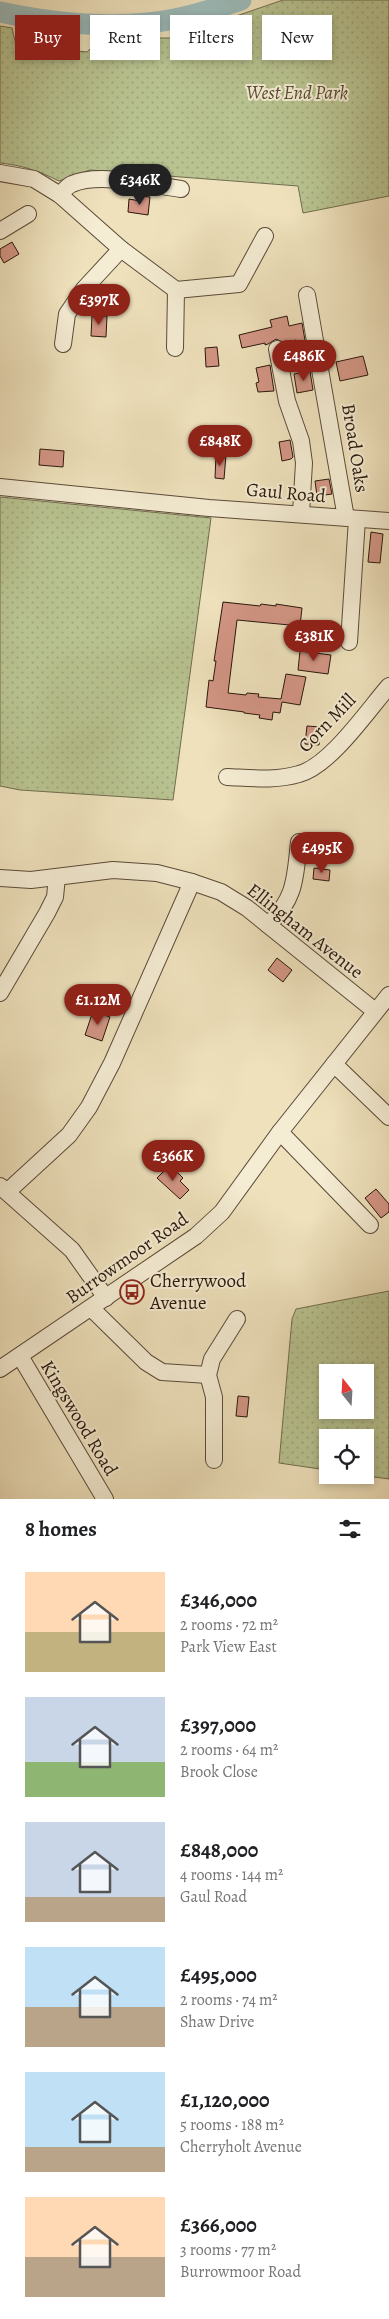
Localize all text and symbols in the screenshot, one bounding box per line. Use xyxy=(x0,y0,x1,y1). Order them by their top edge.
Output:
chip: Buy xyxy=(15,15,80,60)
chip: Rent xyxy=(90,15,160,60)
chip: Filters xyxy=(170,15,252,60)
chip: New xyxy=(262,15,332,60)
park label: West End Park xyxy=(246,80,348,106)
pin: £346K xyxy=(105,164,175,206)
text: £346K xyxy=(120,169,160,191)
pin: £397K xyxy=(64,284,134,326)
text: £397K xyxy=(79,289,119,311)
pin: £486K xyxy=(269,340,339,382)
text: £486K xyxy=(283,345,325,367)
street label: Broad Oaks xyxy=(335,402,375,494)
pin: £848K xyxy=(185,424,255,467)
text: £848K xyxy=(199,430,241,452)
street label: Gaul Road xyxy=(245,477,328,509)
pin: £381K xyxy=(279,620,349,662)
text: £381K xyxy=(294,625,334,647)
street label: Corn Mill xyxy=(292,687,362,758)
pin: £495K xyxy=(287,832,357,874)
text: £495K xyxy=(302,837,342,859)
street label: Ellingham Avenue xyxy=(241,877,369,985)
pin: £1.12M xyxy=(57,984,139,1026)
text: £1.12M xyxy=(75,989,121,1011)
pin: £366K xyxy=(138,1140,208,1182)
text: £366K xyxy=(153,1145,193,1167)
street label: Burrowmoor Road xyxy=(61,1206,194,1310)
place label: Cherrywood Avenue xyxy=(149,1268,247,1316)
bus stop icon: Cherrywood Avenue xyxy=(119,1279,145,1305)
street label: Kingswood Road xyxy=(34,1355,124,1481)
north arrow xyxy=(319,1364,374,1419)
map controls xyxy=(319,1364,374,1484)
button: locate xyxy=(319,1429,374,1484)
text: 8 homes xyxy=(25,1515,97,1543)
icon: filters xyxy=(336,1515,364,1543)
text: £346,000 xyxy=(180,1586,257,1614)
icon: home xyxy=(65,1592,125,1652)
text: 2 rooms · 72 m² xyxy=(180,1614,278,1636)
text: Park View East xyxy=(180,1636,277,1658)
text: £397,000 xyxy=(180,1711,256,1739)
icon: home xyxy=(65,1717,125,1777)
text: 2 rooms · 64 m² xyxy=(180,1739,278,1761)
text: Brook Close xyxy=(180,1761,258,1783)
text: £848,000 xyxy=(180,1836,258,1864)
icon: home xyxy=(65,1842,125,1902)
text: 4 rooms · 144 m² xyxy=(180,1864,283,1886)
text: Gaul Road xyxy=(180,1886,247,1908)
text: £495,000 xyxy=(180,1961,257,1989)
icon: home xyxy=(65,1967,125,2027)
text: 2 rooms · 74 m² xyxy=(180,1989,278,2011)
text: Shaw Drive xyxy=(180,2011,254,2033)
text: £1,120,000 xyxy=(180,2086,270,2114)
icon: home xyxy=(65,2092,125,2152)
text: 5 rooms · 188 m² xyxy=(180,2114,284,2136)
text: Cherryholt Avenue xyxy=(180,2136,302,2158)
text: £366,000 xyxy=(180,2211,257,2239)
icon: home xyxy=(65,2217,125,2277)
text: 3 rooms · 77 m² xyxy=(180,2239,276,2261)
text: Burrowmoor Road xyxy=(180,2261,301,2283)

